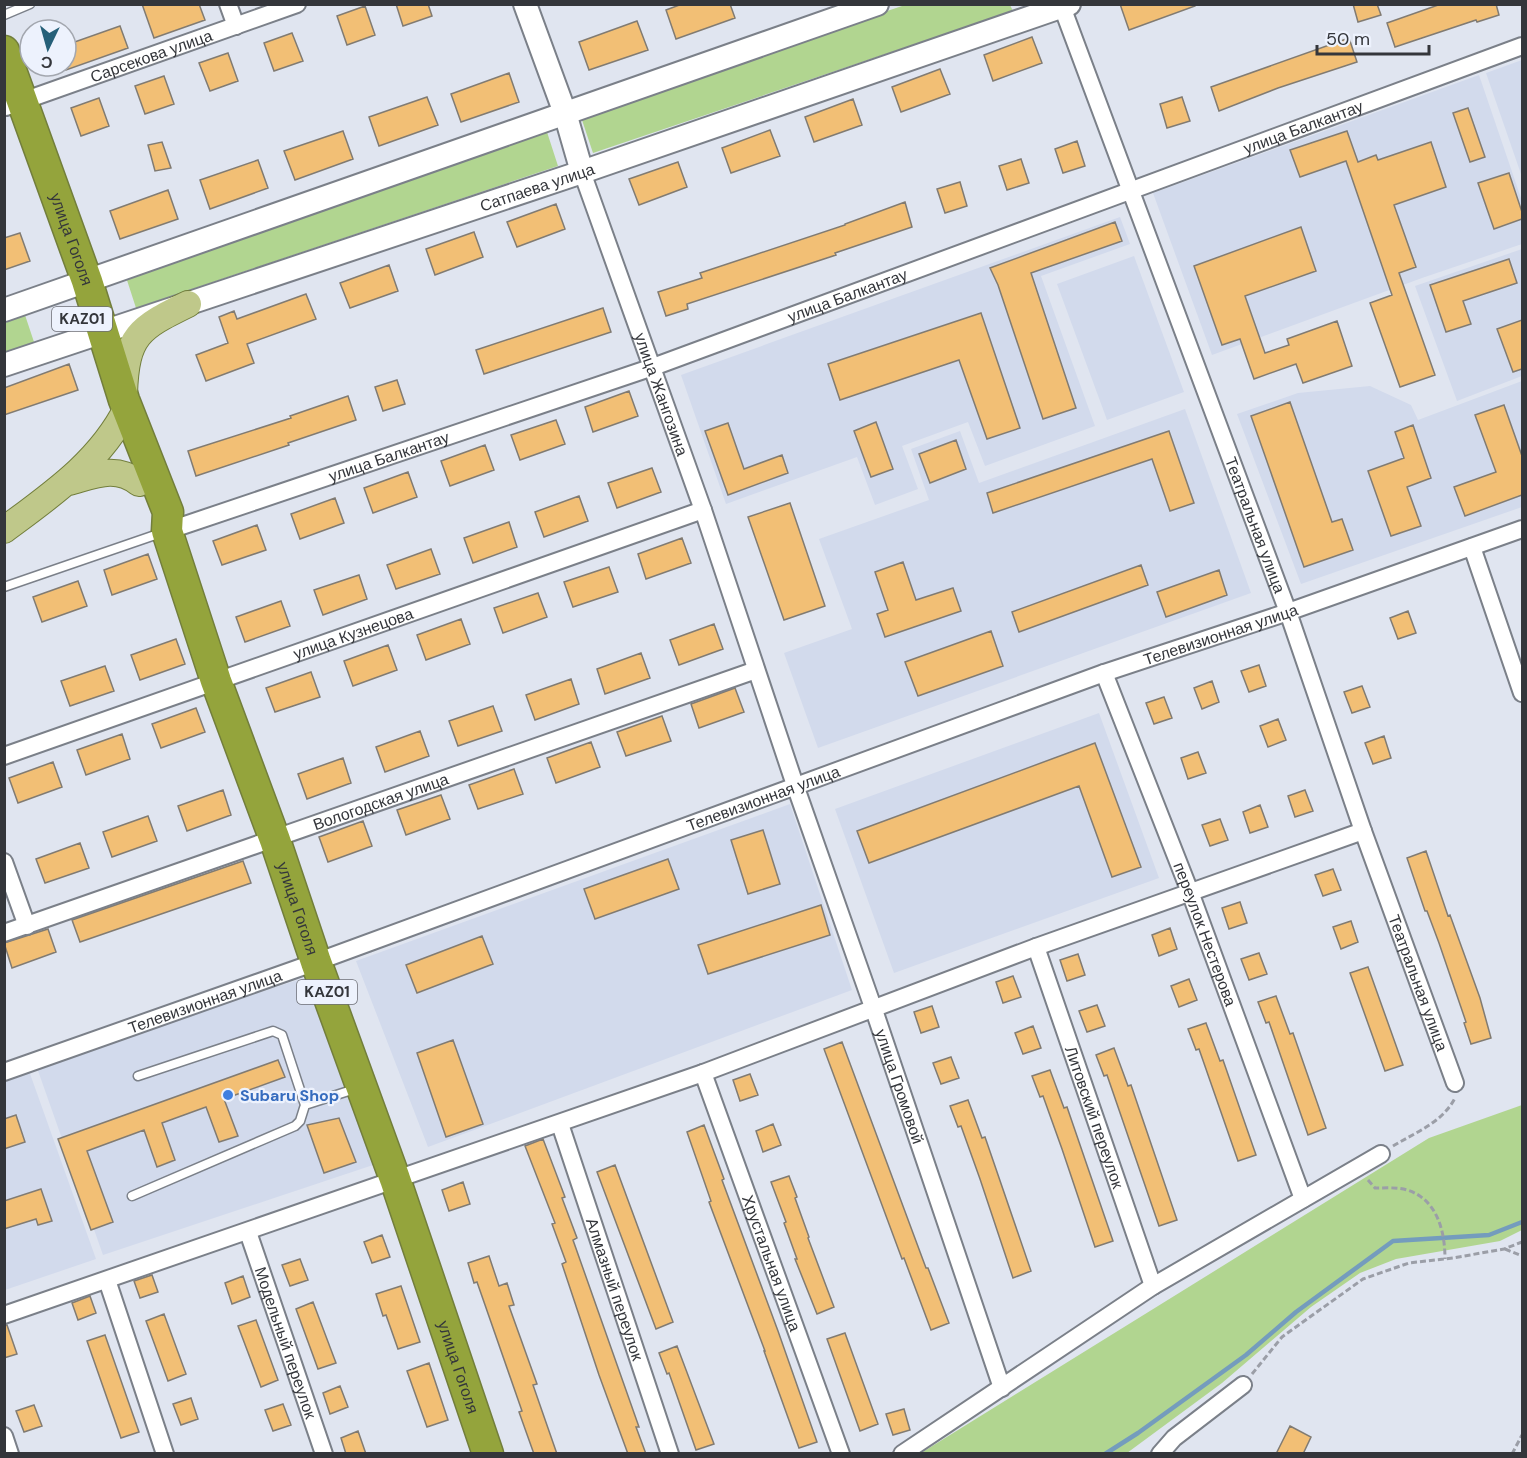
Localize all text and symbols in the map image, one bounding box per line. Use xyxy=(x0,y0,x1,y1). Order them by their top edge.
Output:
north arrow xyxy=(18,18,78,78)
scale bar xyxy=(1317,18,1430,56)
street label: Сарсекова улица xyxy=(87,25,215,87)
text: 50 m xyxy=(1326,27,1370,51)
text: С xyxy=(40,51,53,73)
street label: улица Балкантау xyxy=(1241,96,1366,159)
street label: Сатпаева улица xyxy=(477,158,597,216)
street label: улица Гоголя xyxy=(45,190,98,288)
street label: улица Балкантау xyxy=(785,264,910,327)
road number: KАZ01 xyxy=(52,307,112,331)
street label: улица Жангозина xyxy=(629,330,693,459)
street label: улица Балкантау xyxy=(326,427,452,487)
street label: Театральная улица xyxy=(1220,454,1290,596)
street label: Телевизионная улица xyxy=(1141,599,1301,670)
street label: улица Кузнецова xyxy=(290,603,416,664)
street label: Телевизионная улица xyxy=(684,761,843,836)
street label: Вологодская улица xyxy=(310,768,451,835)
street label: улица Гоголя xyxy=(272,859,323,958)
street label: переулок Нестерова xyxy=(1168,859,1241,1009)
street label: Театральная улица xyxy=(1383,912,1452,1054)
street label: Телевизионная улица xyxy=(125,965,285,1038)
road number: KАZ01 xyxy=(297,980,357,1004)
street label: улица Громовой xyxy=(870,1026,929,1147)
street label: Литовский переулок xyxy=(1060,1043,1129,1192)
place label: Subaru Shop xyxy=(240,1085,339,1106)
marker: Subaru Shop xyxy=(221,1088,235,1102)
street label: Хрустальная улица xyxy=(737,1192,806,1334)
street label: Алмазный переулок xyxy=(581,1215,648,1364)
street label: Модельный переулок xyxy=(250,1264,321,1423)
street label: улица Гоголя xyxy=(433,1318,484,1416)

